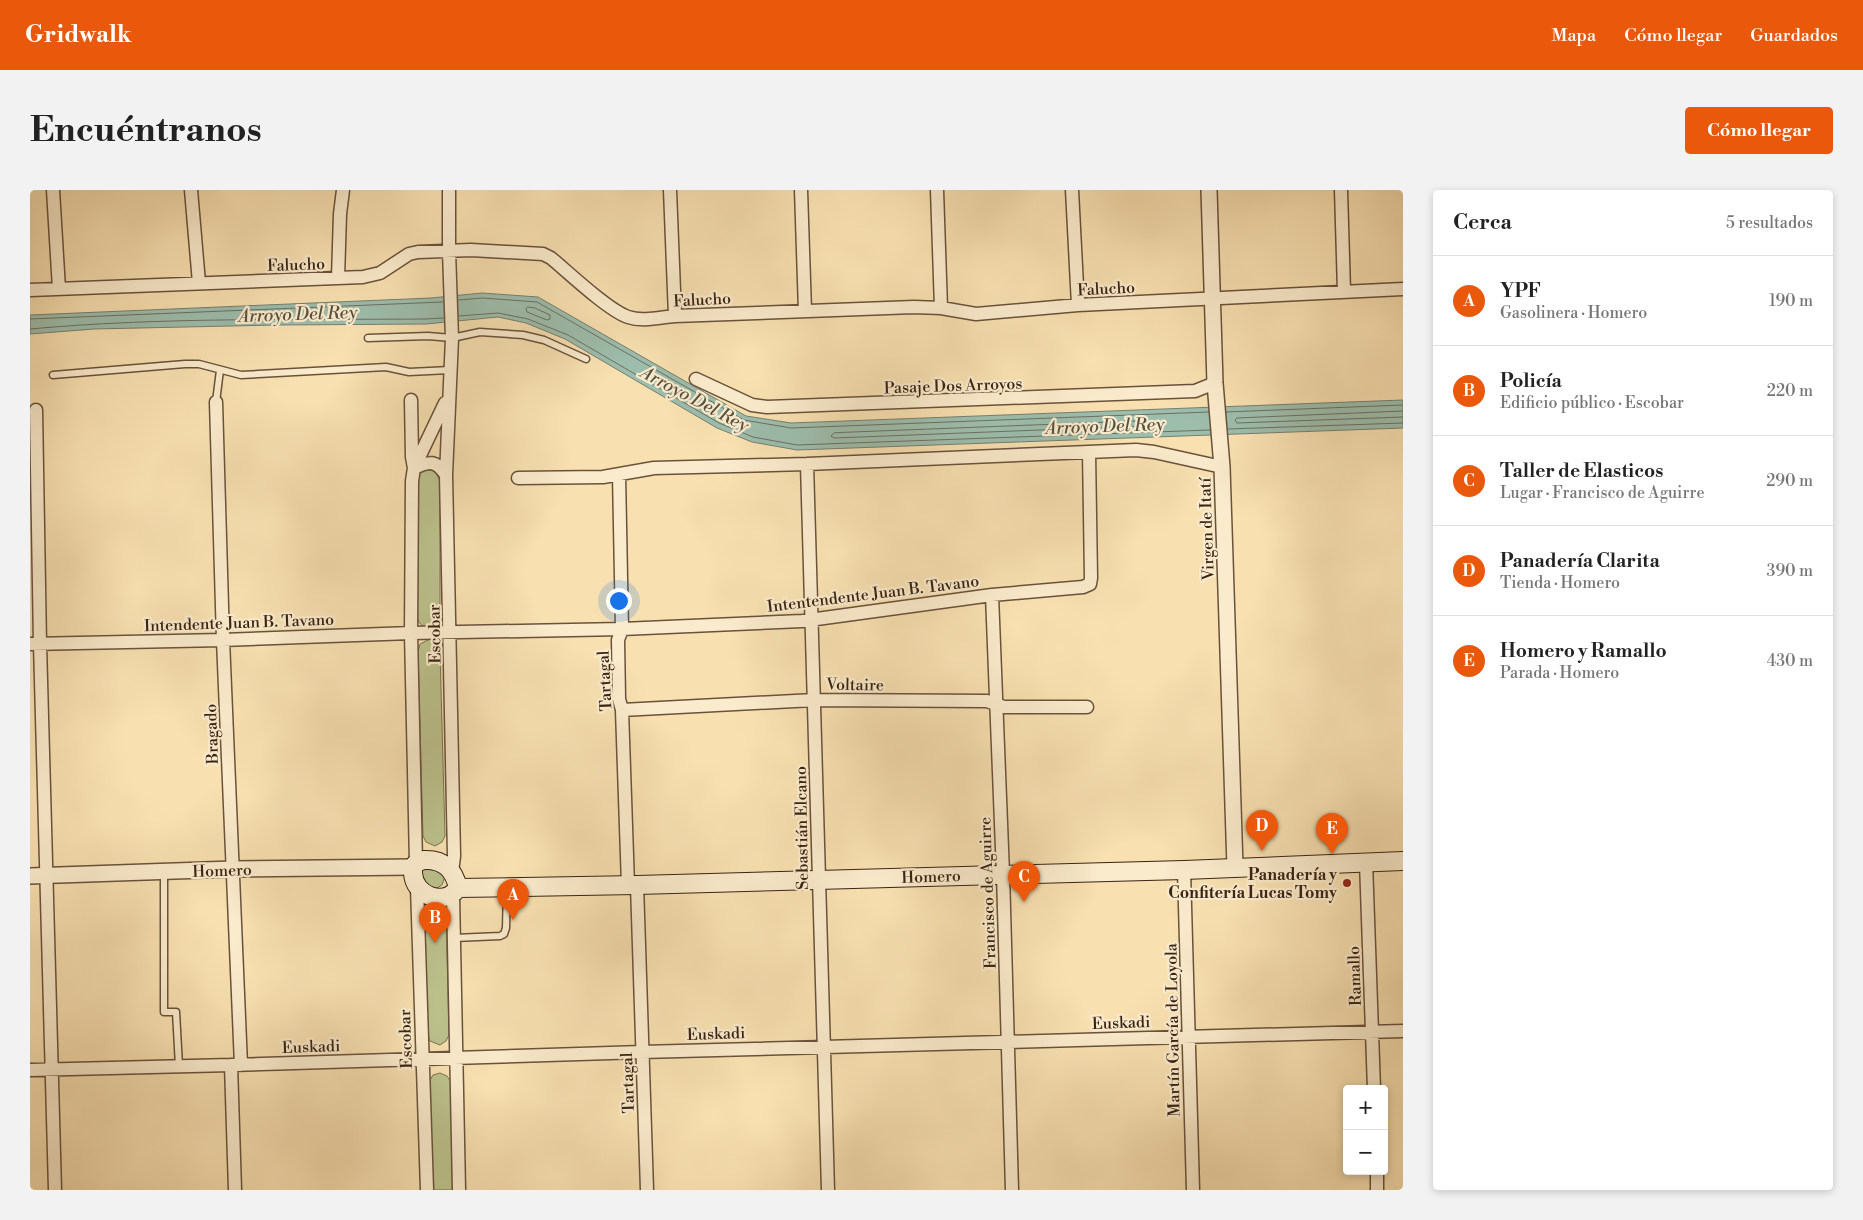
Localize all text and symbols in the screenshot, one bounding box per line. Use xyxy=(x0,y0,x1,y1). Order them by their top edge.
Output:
text: Gridwalk xyxy=(25,20,132,50)
text: Mapa xyxy=(1552,24,1596,47)
text: Cómo llegar xyxy=(1624,24,1722,47)
text: Guardados xyxy=(1750,24,1838,47)
button: Cómo llegar xyxy=(1685,107,1833,154)
text: Encuéntranos xyxy=(30,109,262,152)
text: Cerca xyxy=(1453,210,1512,236)
text: 5 resultados xyxy=(1726,213,1813,233)
street label: Falucho xyxy=(267,254,325,276)
street label: Falucho xyxy=(1077,277,1136,301)
text: YPF xyxy=(1500,279,1541,303)
street label: Falucho xyxy=(673,288,732,312)
text: A xyxy=(1463,291,1475,311)
text: 190 m xyxy=(1769,291,1813,311)
water label: Arroyo Del Rey xyxy=(236,301,358,328)
text: Gasolinera · Homero xyxy=(1500,303,1647,323)
water label: Arroyo Del Rey xyxy=(635,360,753,438)
text: Policía xyxy=(1500,369,1562,393)
street label: Pasaje Dos Arroyos xyxy=(883,374,1023,398)
text: B xyxy=(1463,381,1475,401)
text: 220 m xyxy=(1767,381,1813,401)
text: Edificio público · Escobar xyxy=(1500,393,1684,413)
water label: Arroyo Del Rey xyxy=(1043,413,1165,440)
text: Taller de Elasticos xyxy=(1500,459,1663,483)
text: C xyxy=(1463,471,1475,491)
text: 290 m xyxy=(1766,471,1813,491)
street label: Virgen de Itatí xyxy=(1195,476,1219,582)
text: Lugar · Francisco de Aguirre xyxy=(1500,483,1704,503)
text: Panadería Clarita xyxy=(1500,549,1660,573)
text: D xyxy=(1463,561,1475,581)
text: 390 m xyxy=(1767,561,1813,581)
street label: Intentendente Juan B. Tavano xyxy=(766,571,980,617)
text: Tienda · Homero xyxy=(1500,573,1620,593)
your location xyxy=(606,588,632,614)
street label: Escobar xyxy=(424,604,446,664)
street label: Intendente Juan B. Tavano xyxy=(144,610,334,636)
text: Homero y Ramallo xyxy=(1500,639,1667,663)
street label: Tartagal xyxy=(593,650,617,712)
text: E xyxy=(1463,651,1475,671)
text: 430 m xyxy=(1767,651,1813,671)
text: Parada · Homero xyxy=(1500,663,1619,683)
street label: Voltaire xyxy=(825,674,884,696)
street label: Bragado xyxy=(201,703,223,766)
street label: Sebastián Elcano xyxy=(791,766,813,890)
pin: D xyxy=(1246,810,1278,851)
pin: E xyxy=(1316,813,1348,854)
street label: Francisco de Aguirre xyxy=(975,817,1001,969)
street label: Homero xyxy=(192,860,252,882)
pin: C xyxy=(1008,861,1040,902)
place label: Panadería y Confitería Lucas Tomy xyxy=(1168,865,1338,903)
street label: Homero xyxy=(901,866,961,888)
marker: Panadería y Confitería Lucas Tomy xyxy=(1341,877,1353,889)
pin: A xyxy=(497,879,529,920)
pin: B xyxy=(419,902,451,943)
street label: Martín García de Loyola xyxy=(1161,942,1185,1117)
street label: Ramallo xyxy=(1344,946,1366,1006)
street label: Escobar xyxy=(395,1009,417,1069)
street label: Euskadi xyxy=(1091,1012,1151,1034)
street label: Euskadi xyxy=(686,1023,746,1045)
street label: Euskadi xyxy=(281,1036,341,1058)
street label: Tartagal xyxy=(617,1052,639,1114)
map controls xyxy=(1343,1085,1388,1175)
button: + xyxy=(1343,1085,1388,1130)
button: − xyxy=(1343,1130,1388,1175)

